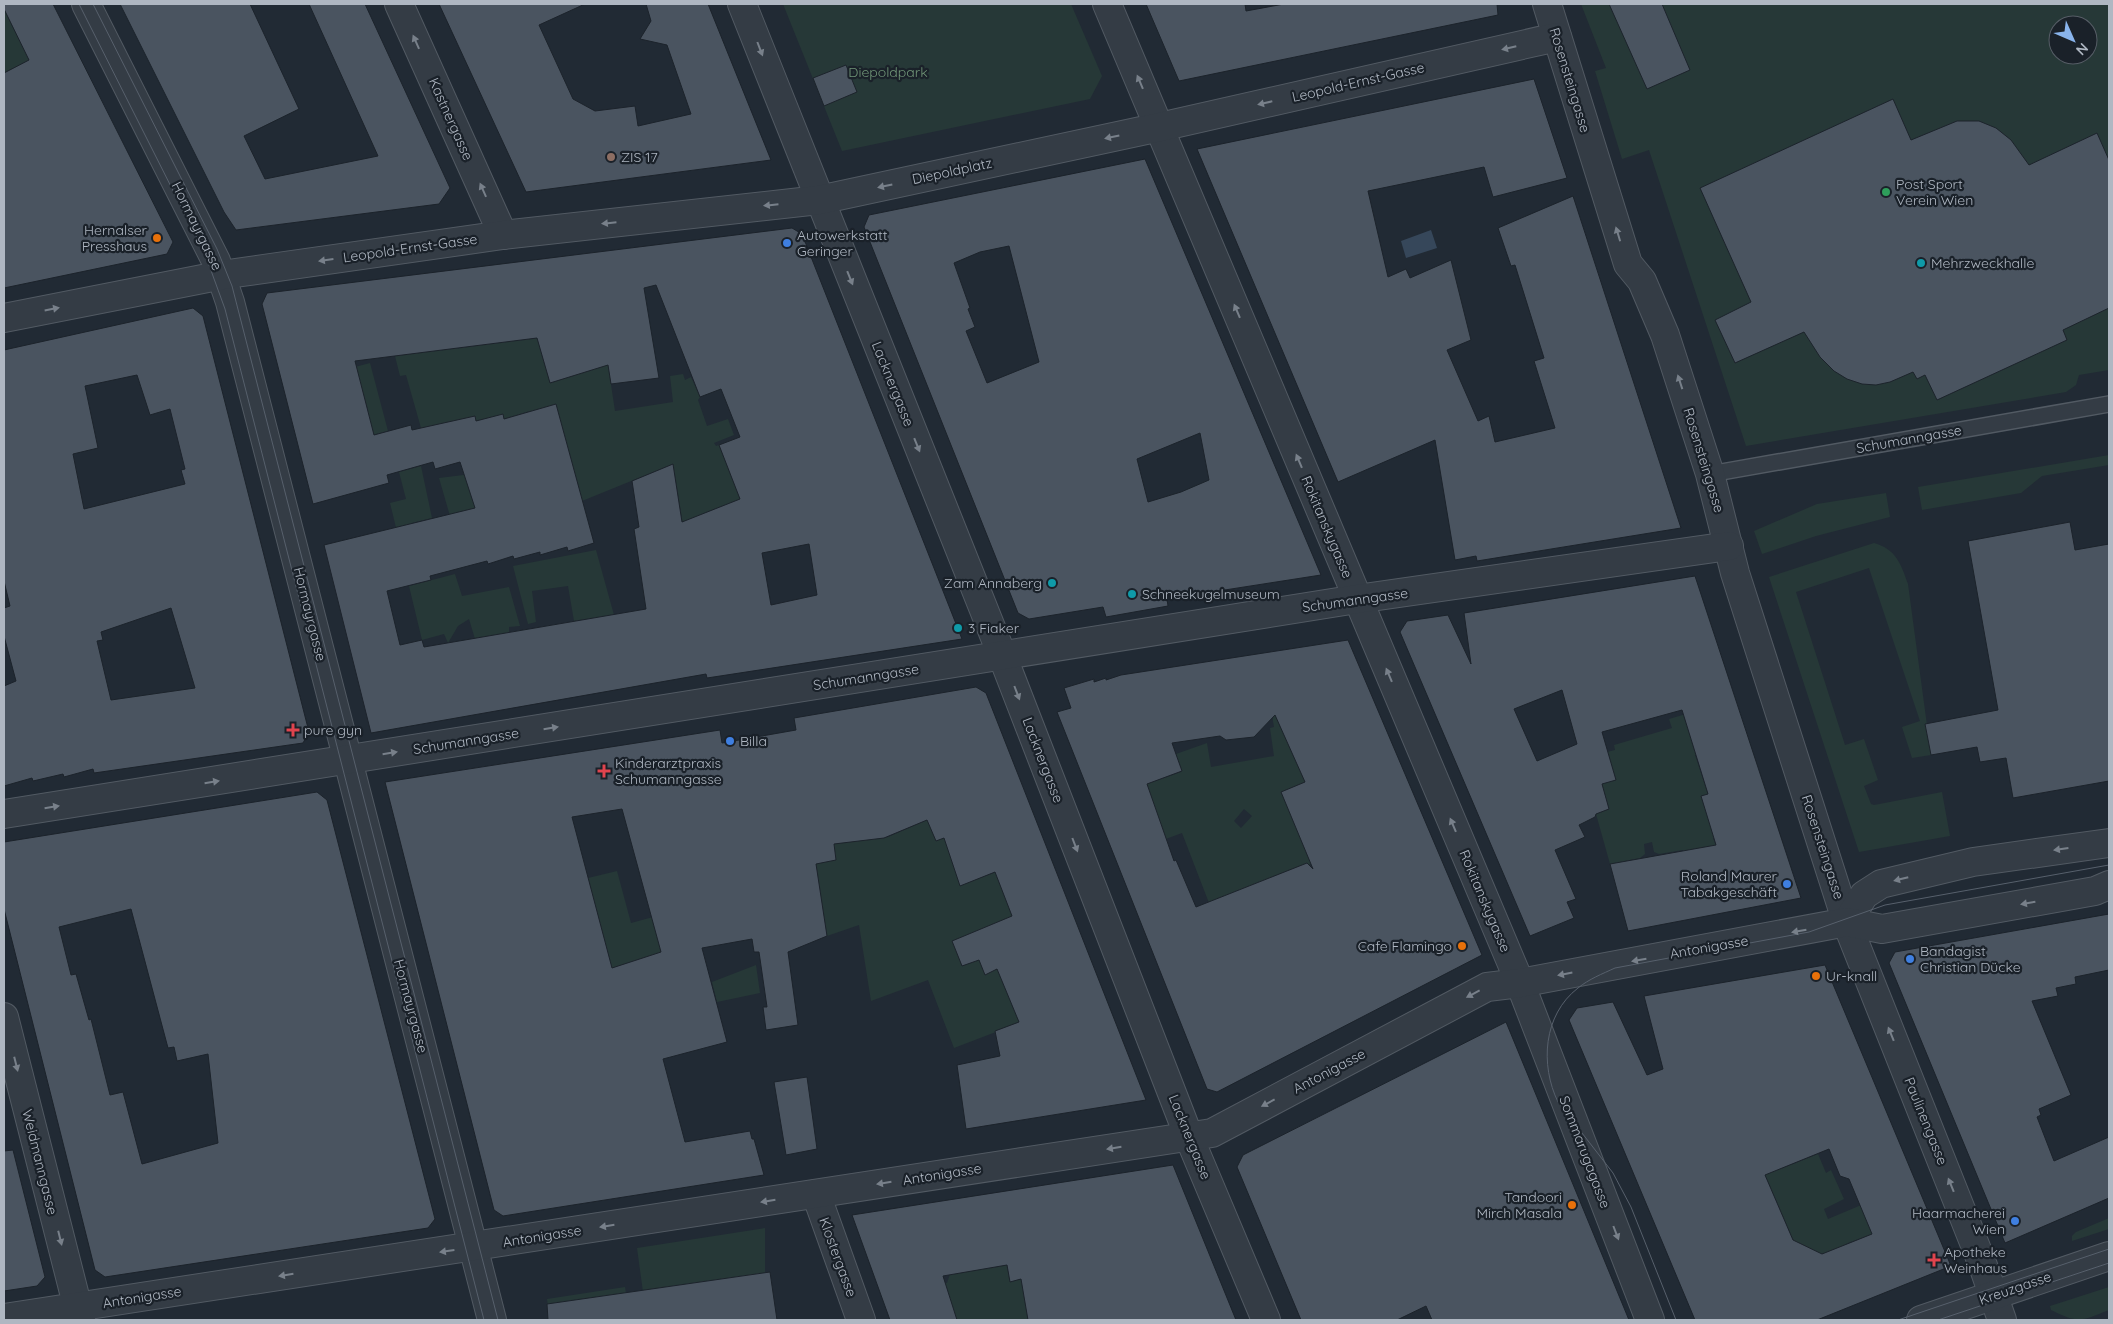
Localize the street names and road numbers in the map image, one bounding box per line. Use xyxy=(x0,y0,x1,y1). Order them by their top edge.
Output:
street label: Rosensteingasse xyxy=(1545,25,1595,135)
street label: Leopold-Ernst-Gasse xyxy=(1290,58,1426,106)
street label: Kastnergasse xyxy=(425,75,477,163)
street label: Diepoldplatz xyxy=(910,154,994,188)
street label: Hormayrgasse xyxy=(168,179,226,273)
street label: Leopold-Ernst-Gasse xyxy=(342,230,478,266)
street label: Lacknergasse xyxy=(868,339,918,429)
street label: Rosensteingasse xyxy=(1679,405,1729,515)
street label: Schumanngasse xyxy=(1855,421,1963,457)
street label: Rokitanskygasse xyxy=(1297,473,1357,581)
street label: Hormayrgasse xyxy=(290,565,330,663)
street label: Schumanngasse xyxy=(1301,584,1409,616)
street label: Schumanngasse xyxy=(812,660,920,694)
street label: Lacknergasse xyxy=(1018,715,1068,805)
street label: Schumanngasse xyxy=(412,724,520,758)
street label: Rosensteingasse xyxy=(1798,792,1848,902)
street label: Rokitanskygasse xyxy=(1455,847,1515,955)
street label: Antonigasse xyxy=(1668,931,1750,963)
street label: Hormayrgasse xyxy=(390,957,432,1055)
street label: Antonigasse xyxy=(1290,1044,1368,1098)
street label: Paulinengasse xyxy=(1900,1074,1952,1168)
street label: Lacknergasse xyxy=(1165,1092,1215,1182)
street label: Sommarugagasse xyxy=(1555,1093,1615,1211)
street label: Weidmanngasse xyxy=(18,1107,62,1217)
street label: Antonigasse xyxy=(901,1159,983,1189)
street label: Klostergasse xyxy=(815,1215,861,1299)
street label: Antonigasse xyxy=(501,1221,583,1251)
street label: Kreuzgasse xyxy=(1977,1267,2054,1309)
street label: Antonigasse xyxy=(101,1282,183,1312)

